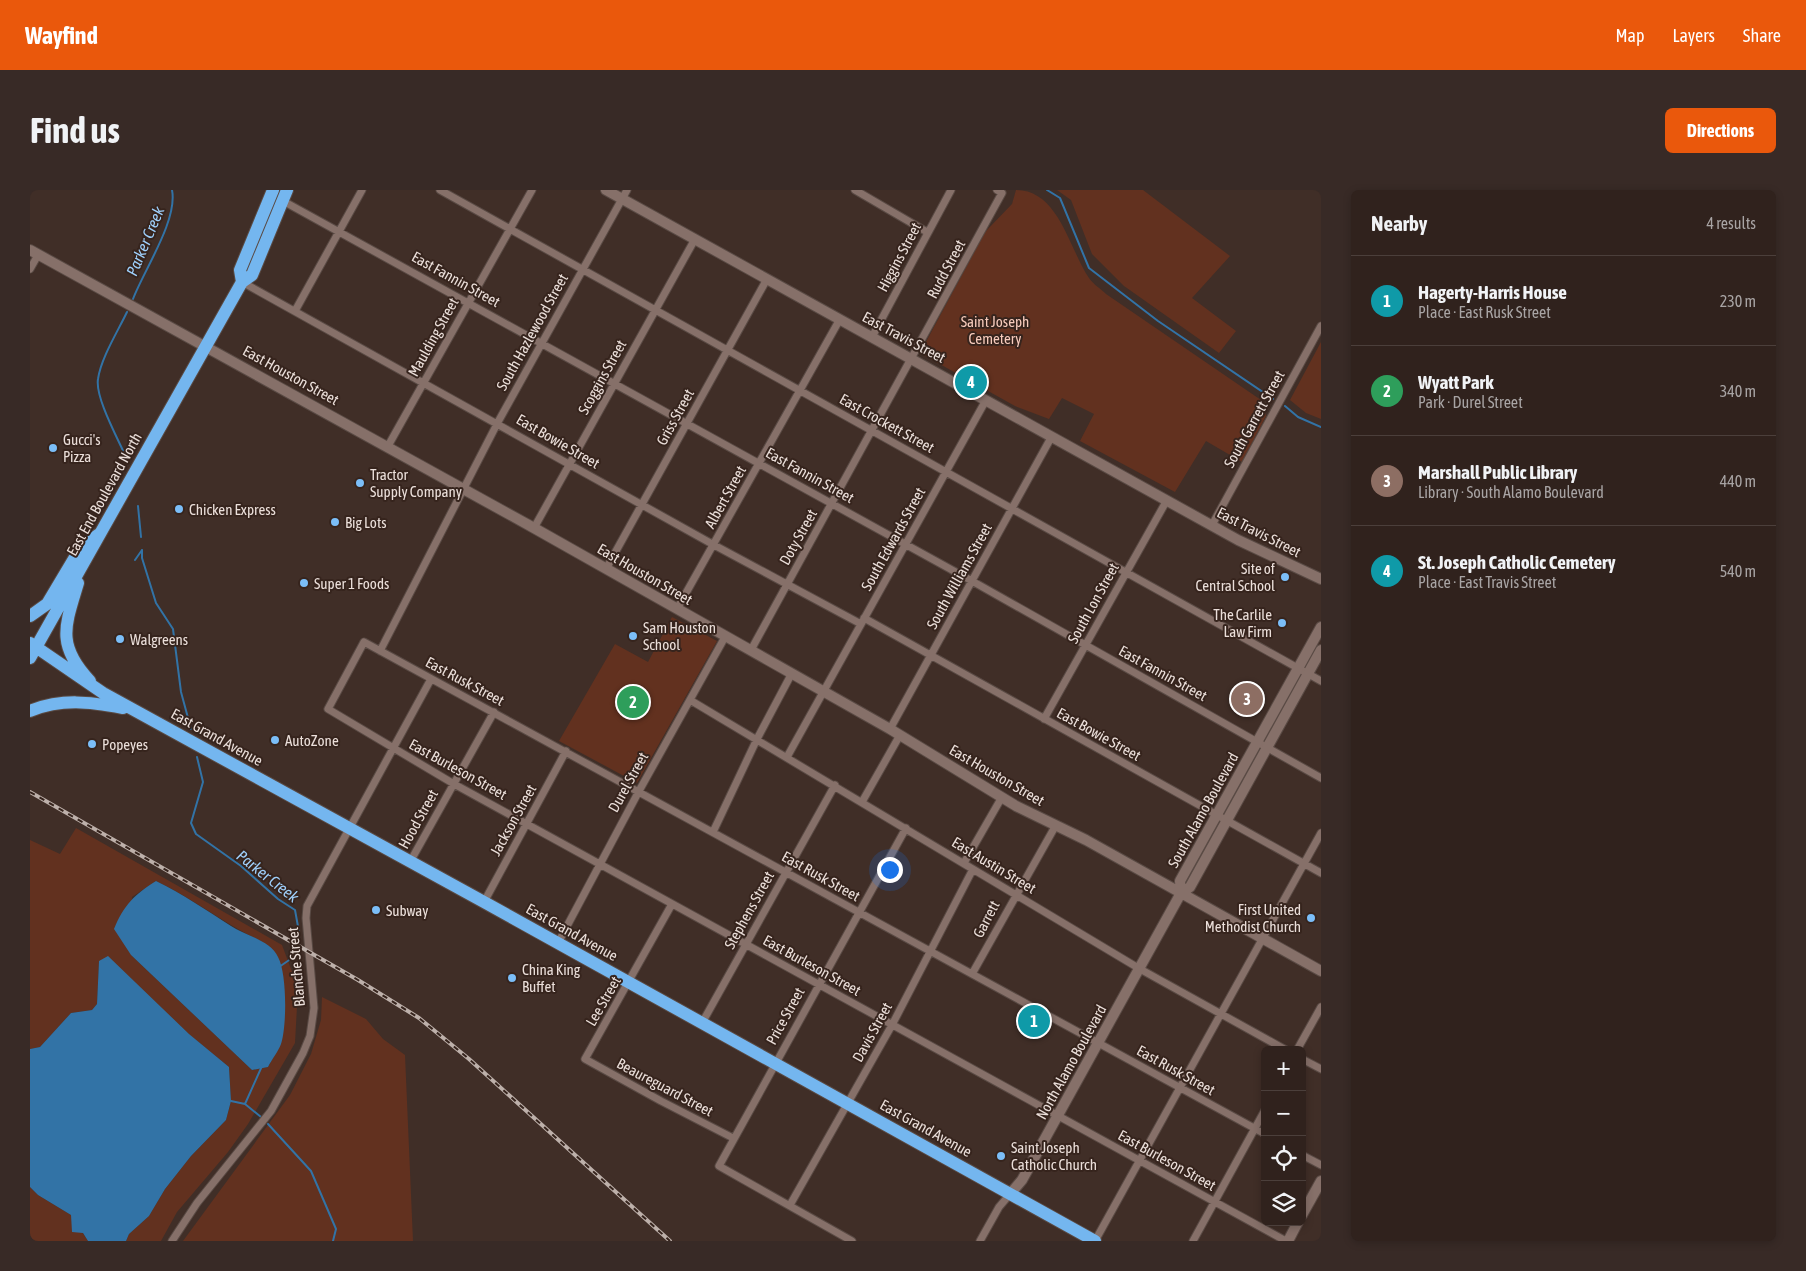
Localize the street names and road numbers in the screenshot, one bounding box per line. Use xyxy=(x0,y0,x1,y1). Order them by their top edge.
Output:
street label: Higgins Street xyxy=(874,220,924,294)
street label: Rudd Street xyxy=(923,237,969,301)
street label: East Fannin Street xyxy=(409,248,503,310)
street label: South Hazlewood Street xyxy=(493,271,571,393)
street label: Maulding Street xyxy=(404,295,462,379)
street label: East Travis Street xyxy=(860,308,948,366)
street label: Scoggins Street xyxy=(575,337,629,417)
street label: East Houston Street xyxy=(240,342,342,408)
street label: South Garrett Street xyxy=(1220,367,1288,471)
street label: Griss Street xyxy=(653,386,697,448)
street label: East Crockett Street xyxy=(837,390,937,456)
street label: East Bowie Street xyxy=(513,410,603,472)
street label: East End Boulevard North xyxy=(63,429,145,559)
street label: East Fannin Street xyxy=(763,444,857,506)
street label: Albert Street xyxy=(701,463,749,531)
street label: South Edwards Street xyxy=(858,484,928,594)
street label: East Travis Street xyxy=(1214,504,1304,560)
street label: Doty Street xyxy=(776,506,820,568)
street label: South Williams Street xyxy=(923,520,995,632)
street label: East Houston Street xyxy=(594,540,696,608)
street label: South Lon Street xyxy=(1064,560,1122,646)
street label: East Fannin Street xyxy=(1116,642,1210,704)
street label: East Rusk Street xyxy=(423,653,507,709)
street label: East Bowie Street xyxy=(1054,704,1144,764)
street label: East Grand Avenue xyxy=(168,705,266,769)
street label: East Burleson Street xyxy=(406,735,510,803)
street label: East Houston Street xyxy=(946,741,1048,809)
street label: Durel Street xyxy=(605,749,651,815)
street label: South Alamo Boulevard xyxy=(1164,750,1242,870)
street label: Jackson Street xyxy=(487,782,539,858)
street label: Hood Street xyxy=(395,787,441,851)
street label: East Austin Street xyxy=(949,833,1039,897)
street label: East Rusk Street xyxy=(779,848,863,904)
street label: Stephens Street xyxy=(721,868,777,952)
street label: Garrett xyxy=(969,898,1003,940)
street label: East Grand Avenue xyxy=(523,900,621,964)
street label: Blanche Street xyxy=(284,926,308,1008)
street label: East Burleson Street xyxy=(760,931,864,999)
street label: Lee Street xyxy=(582,973,624,1029)
street label: Price Street xyxy=(762,985,808,1047)
street label: Davis Street xyxy=(849,999,895,1065)
street label: North Alamo Boulevard xyxy=(1032,1002,1110,1122)
street label: East Rusk Street xyxy=(1134,1042,1218,1098)
street label: Beaureguard Street xyxy=(614,1054,716,1120)
street label: East Grand Avenue xyxy=(877,1096,975,1160)
street label: East Burleson Street xyxy=(1115,1126,1219,1194)

